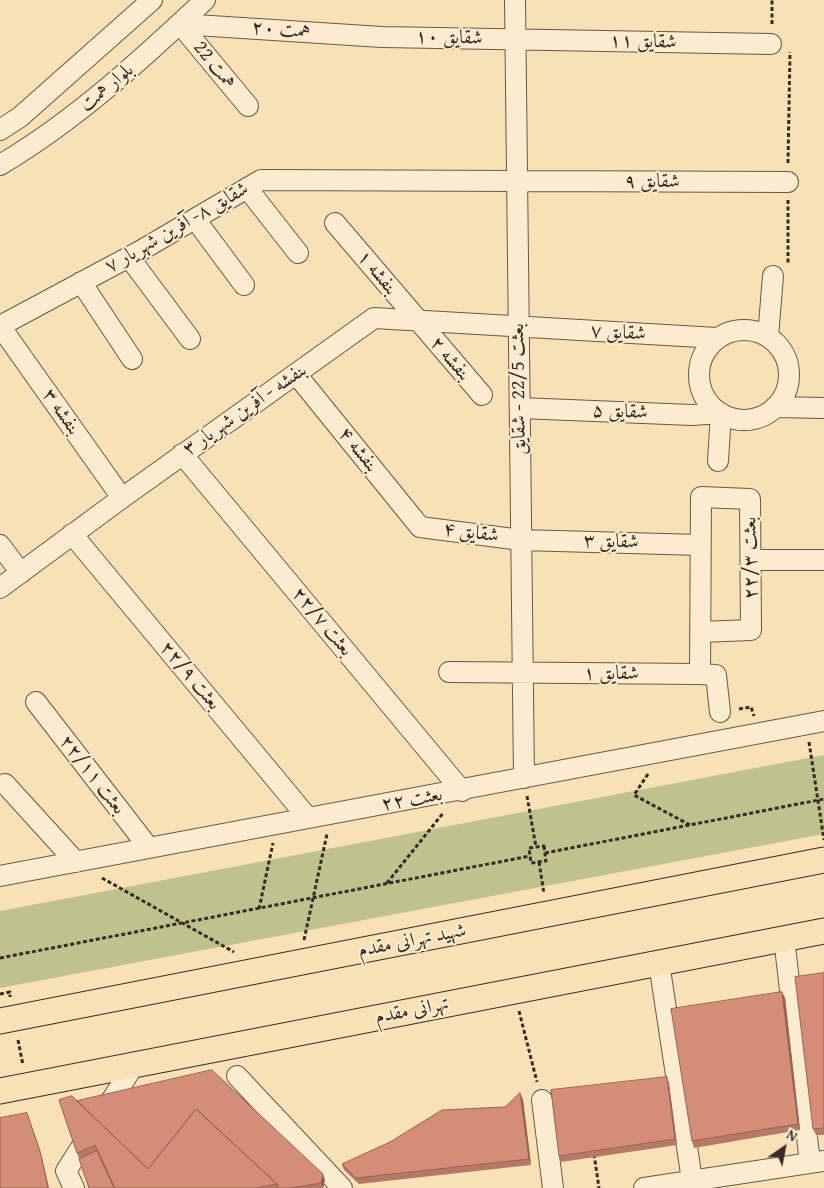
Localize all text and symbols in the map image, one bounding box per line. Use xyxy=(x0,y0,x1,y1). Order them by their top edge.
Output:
street label: همت ۲۰ xyxy=(251,16,311,44)
street label: شقایق ۱۰ xyxy=(415,25,483,51)
street label: شقایق ۱۱ xyxy=(609,29,677,55)
street label: همت 22 xyxy=(187,36,241,94)
street label: بلوار همت xyxy=(75,59,139,117)
street label: شقایق ۹ xyxy=(624,170,680,194)
street label: شقایق ۸- آفرین شهریار ۷ xyxy=(101,177,253,279)
street label: بنفشه ۱ xyxy=(351,246,403,300)
street label: شقایق ۷ xyxy=(590,320,646,346)
street label: بعثت 22/5 - شقایق xyxy=(506,323,532,455)
street label: بنفشه ۲ xyxy=(424,332,476,386)
street label: بنفشه - آفرین شهریار ۳ xyxy=(178,358,312,462)
street label: بنفشه ۳ xyxy=(37,384,85,440)
street label: شقایق ۵ xyxy=(592,399,648,425)
street label: بنفشه ۴ xyxy=(333,423,383,477)
street label: بعثت ۲۲/۳ xyxy=(738,516,764,600)
street label: شقایق ۴ xyxy=(442,518,500,548)
street label: شقایق ۳ xyxy=(583,530,639,554)
street label: بعثت ۲۲/۷ xyxy=(286,583,358,661)
street label: بعثت ۲۲/۹ xyxy=(154,637,226,715)
street label: شقایق ۱ xyxy=(583,662,639,686)
street label: بعثت ۲۲/۱۱ xyxy=(54,730,130,820)
street label: بعثت ۲۲ xyxy=(380,783,444,817)
street label: شهید تهرانی مقدم xyxy=(356,919,468,963)
street label: تهرانی مقدم xyxy=(373,992,451,1030)
north arrow xyxy=(759,1123,809,1173)
text: N xyxy=(783,1124,802,1146)

